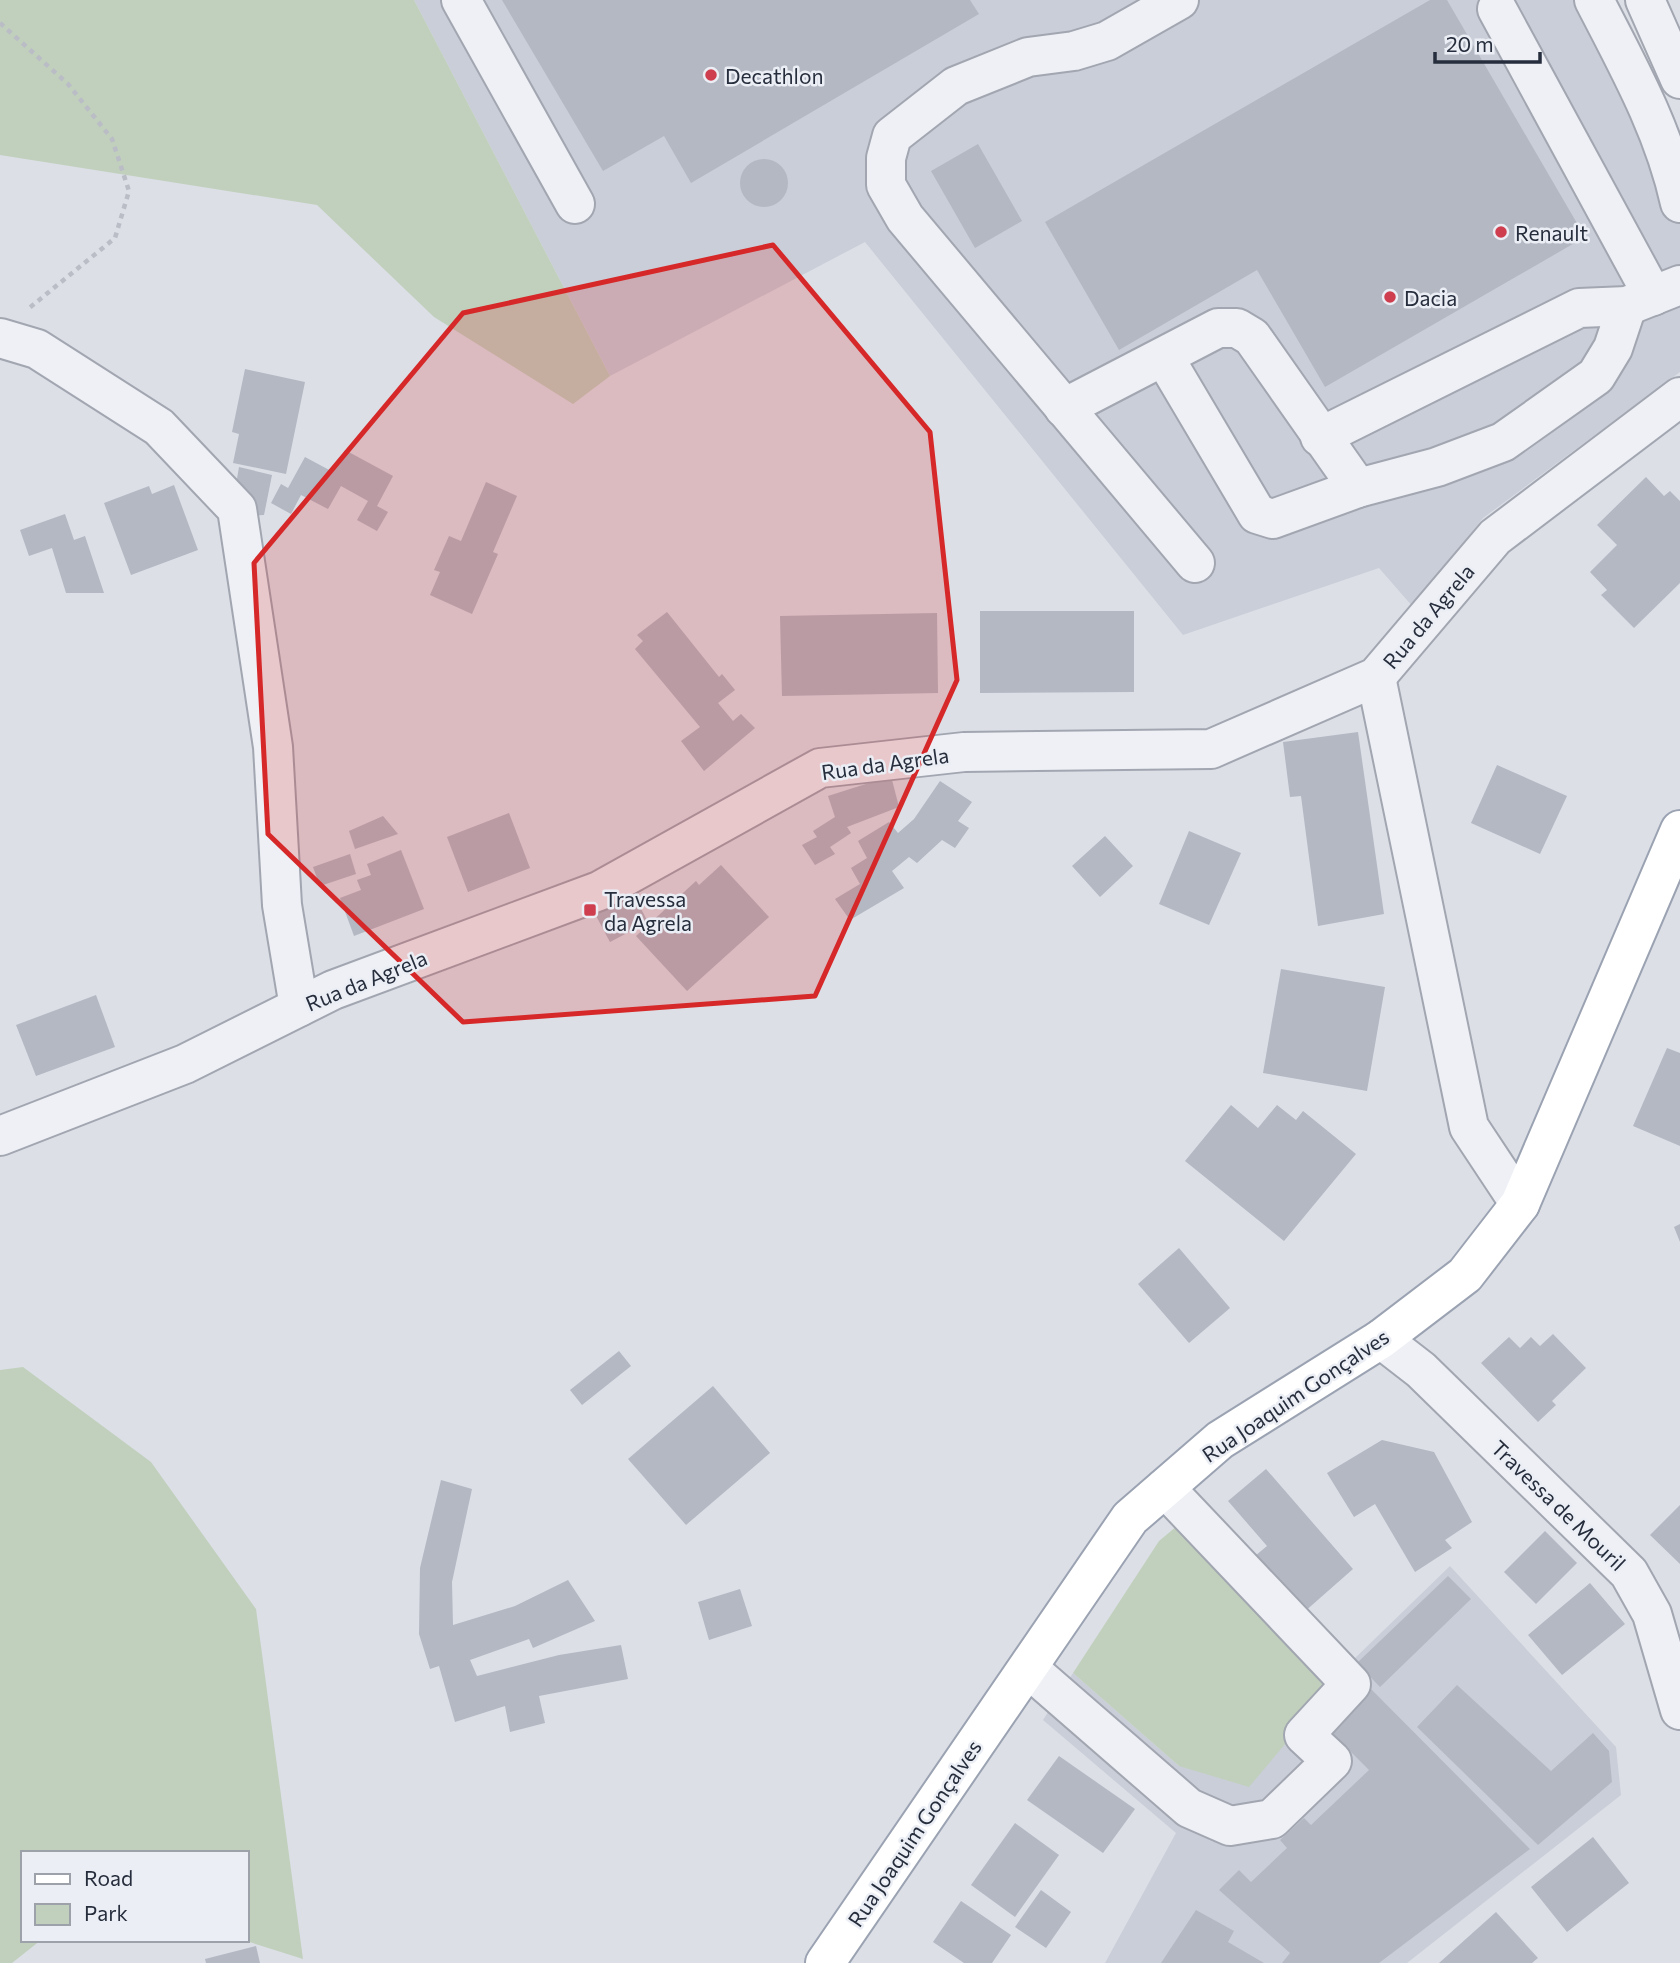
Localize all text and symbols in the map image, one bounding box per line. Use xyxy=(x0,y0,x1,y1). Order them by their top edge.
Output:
scale bar xyxy=(1435,21,1540,65)
text: 20 m xyxy=(1446,31,1494,56)
place label: Decathlon xyxy=(725,63,823,88)
marker: Decathlon xyxy=(703,67,719,83)
place label: Renault xyxy=(1515,220,1588,245)
marker: Renault xyxy=(1493,224,1509,240)
place label: Dacia xyxy=(1404,285,1457,310)
marker: Dacia xyxy=(1382,289,1398,305)
street label: Rua da Agrela xyxy=(1377,559,1479,673)
street label: Rua da Agrela xyxy=(820,742,950,784)
place label: Travessa da Agrela xyxy=(604,886,692,935)
marker: Travessa da Agrela xyxy=(582,902,598,918)
street label: Rua da Agrela xyxy=(302,944,430,1016)
street label: Rua Joaquim Gonçalves xyxy=(1197,1323,1393,1467)
street label: Travessa de Mouril xyxy=(1487,1435,1631,1575)
street label: Rua Joaquim Gonçalves xyxy=(842,1735,986,1931)
legend xyxy=(21,1851,248,1942)
text: Road xyxy=(84,1865,133,1890)
text: Park xyxy=(84,1900,128,1925)

